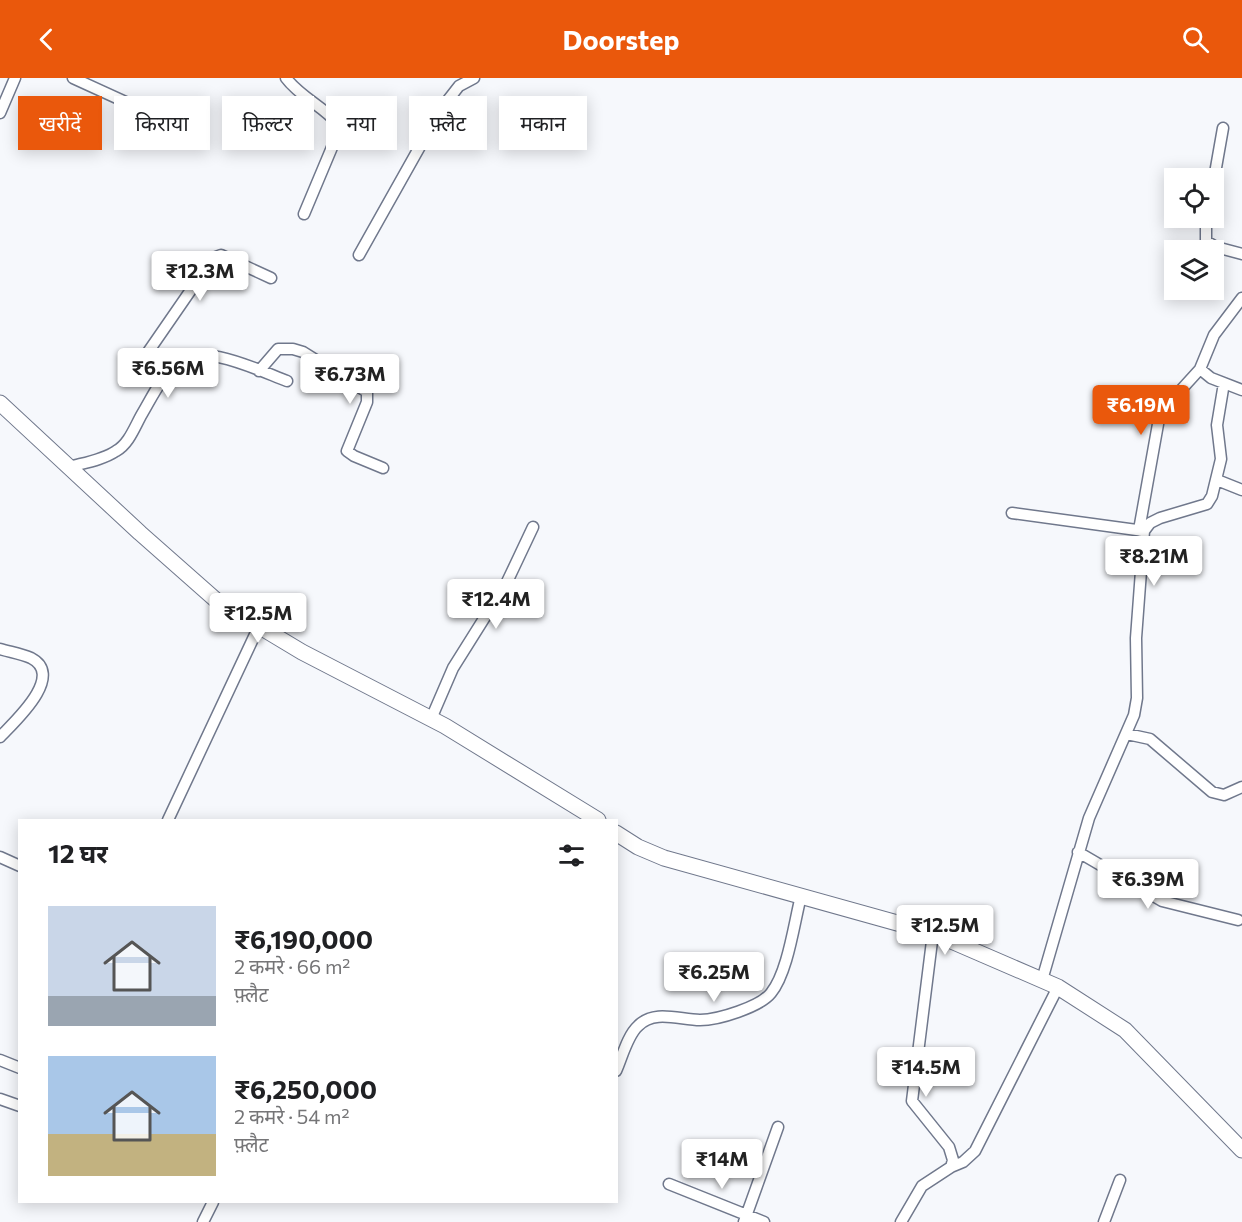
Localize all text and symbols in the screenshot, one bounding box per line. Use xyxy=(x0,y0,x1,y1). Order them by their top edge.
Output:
icon: back xyxy=(30,23,63,56)
text: Doorstep xyxy=(563,23,679,56)
icon: search xyxy=(1179,23,1212,56)
chip: खरीदें xyxy=(18,96,102,150)
chip: किराया xyxy=(114,96,210,150)
chip: फ़िल्टर xyxy=(222,96,314,150)
chip: नया xyxy=(326,96,397,150)
chip: फ़्लैट xyxy=(409,96,487,150)
chip: मकान xyxy=(499,96,587,150)
map controls xyxy=(1164,168,1224,300)
button: locate xyxy=(1164,168,1224,228)
button: layers xyxy=(1164,240,1224,300)
pin: ₹12.3M xyxy=(151,251,249,302)
text: ₹12.3M xyxy=(165,258,235,282)
pin: ₹6.56M xyxy=(119,348,217,399)
pin: ₹6.73M xyxy=(301,354,399,405)
text: ₹6.56M xyxy=(132,355,205,379)
text: ₹6.73M xyxy=(314,361,386,385)
pin: ₹6.19M xyxy=(1092,385,1190,436)
text: ₹6.19M xyxy=(1107,392,1175,416)
pin: ₹8.21M xyxy=(1105,536,1203,587)
text: ₹8.21M xyxy=(1119,543,1189,567)
pin: ₹12.4M xyxy=(447,579,545,630)
text: ₹12.4M xyxy=(461,586,531,610)
pin: ₹12.5M xyxy=(209,593,307,644)
text: ₹12.5M xyxy=(223,600,293,624)
text: 12 घर xyxy=(48,837,108,868)
icon: filters xyxy=(555,839,588,872)
pin: ₹6.39M xyxy=(1099,859,1197,910)
text: ₹6.39M xyxy=(1112,866,1184,890)
pin: ₹12.5M xyxy=(896,905,994,956)
text: ₹12.5M xyxy=(910,912,980,936)
text: ₹6,190,000 xyxy=(234,923,373,954)
icon: home xyxy=(96,930,168,1002)
pin: ₹6.25M xyxy=(665,952,763,1003)
text: 2 कमरे · 66 m² xyxy=(234,954,350,978)
text: ₹6.25M xyxy=(678,959,750,983)
text: फ़्लैट xyxy=(234,982,269,1006)
pin: ₹14.5M xyxy=(877,1047,975,1098)
text: ₹14.5M xyxy=(891,1054,961,1078)
text: ₹6,250,000 xyxy=(234,1073,377,1104)
icon: home xyxy=(96,1080,168,1152)
text: 2 कमरे · 54 m² xyxy=(234,1104,350,1128)
text: फ़्लैट xyxy=(234,1132,269,1156)
pin: ₹14M xyxy=(686,1139,758,1190)
text: ₹14M xyxy=(696,1146,748,1170)

